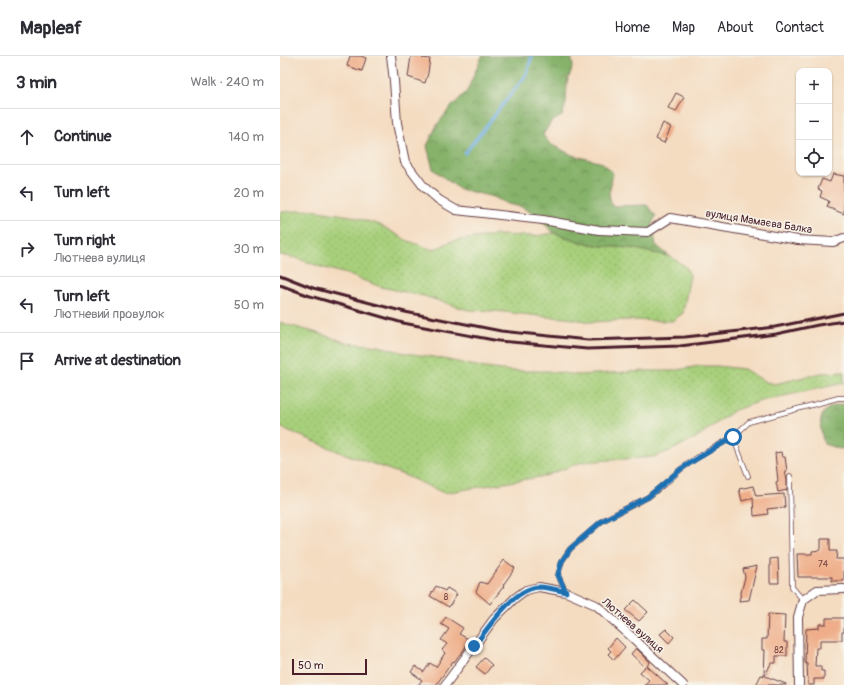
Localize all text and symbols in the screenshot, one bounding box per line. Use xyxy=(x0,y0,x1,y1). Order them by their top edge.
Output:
text: Mapleaf xyxy=(20,16,82,40)
text: Home xyxy=(615,19,650,36)
text: Map xyxy=(672,19,695,36)
text: About xyxy=(717,19,753,36)
text: Contact xyxy=(775,19,824,36)
map controls xyxy=(796,68,832,176)
button: + xyxy=(796,68,832,104)
text: 3 min xyxy=(16,72,57,93)
text: Walk · 240 m xyxy=(190,74,264,90)
button: − xyxy=(796,104,832,140)
icon: ahead xyxy=(16,126,38,148)
text: Continue xyxy=(54,127,112,146)
text: 140 m xyxy=(228,129,264,145)
button: locate xyxy=(796,140,832,176)
icon: left xyxy=(16,182,38,204)
text: Turn left xyxy=(54,183,110,202)
text: 20 m xyxy=(233,185,264,201)
street label: вулиця Мамаєва Балка xyxy=(705,207,813,236)
text: Turn right xyxy=(54,231,115,250)
icon: right xyxy=(16,238,38,260)
text: 30 m xyxy=(234,241,264,257)
text: Лютнева вулиця xyxy=(54,250,145,266)
text: Turn left xyxy=(54,287,110,306)
icon: left xyxy=(16,294,38,316)
text: 50 m xyxy=(234,297,264,313)
text: Лютневий провулок xyxy=(54,306,165,322)
icon: arrive xyxy=(16,350,38,372)
text: Arrive at destination xyxy=(54,351,181,370)
route start xyxy=(724,428,742,446)
house number: 74 xyxy=(818,559,829,570)
house number: 8 xyxy=(444,592,449,603)
street label: Лютнева вулиця xyxy=(598,594,666,656)
route end xyxy=(465,637,483,655)
house number: 82 xyxy=(774,645,784,656)
scale bar xyxy=(292,657,367,676)
text: 50 m xyxy=(298,659,324,672)

